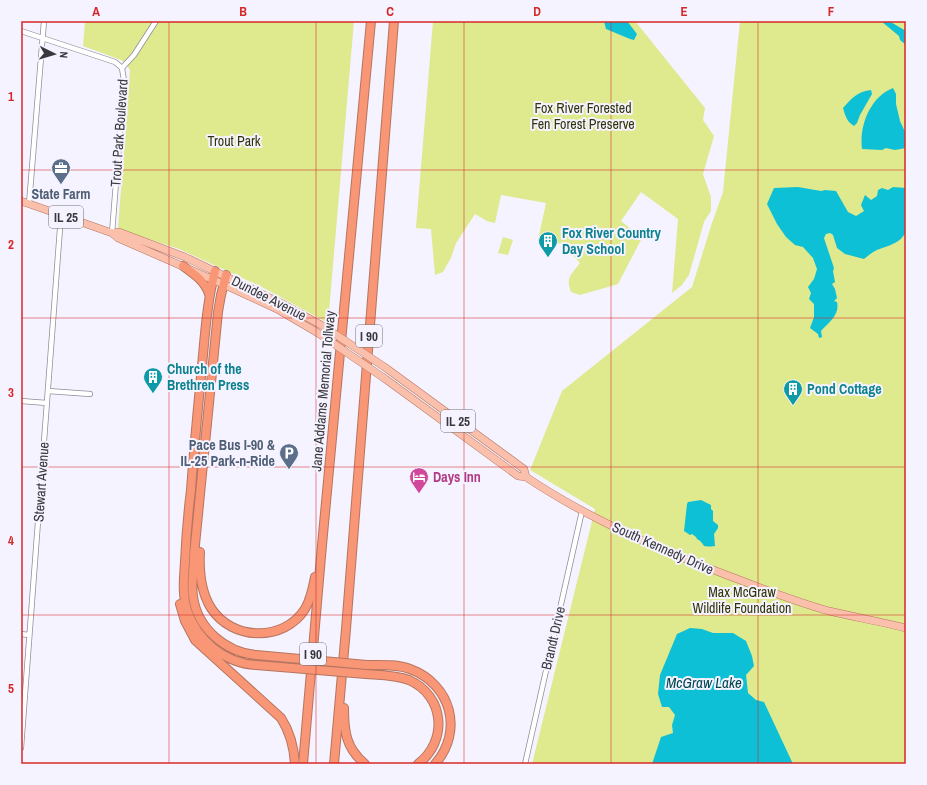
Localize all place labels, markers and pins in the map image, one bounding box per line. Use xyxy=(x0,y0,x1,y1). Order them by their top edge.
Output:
office icon: State Farm xyxy=(50,157,72,185)
place label: State Farm xyxy=(32,185,90,203)
place label: Fox River Country Day School xyxy=(562,224,662,258)
building icon: Fox River Country Day School xyxy=(537,230,559,258)
place label: Church of the Brethren Press xyxy=(167,360,249,394)
building icon: Church of the Brethren Press xyxy=(142,366,164,394)
building icon: Pond Cottage xyxy=(782,378,804,406)
place label: Pond Cottage xyxy=(807,380,882,398)
place label: Pace Bus I-90 & IL-25 Park-n-Ride xyxy=(181,436,276,470)
parking icon: Pace Bus I-90 & IL-25 Park-n-Ride xyxy=(278,442,300,470)
hotel icon: Days Inn xyxy=(408,466,430,494)
place label: Days Inn xyxy=(433,468,481,486)

